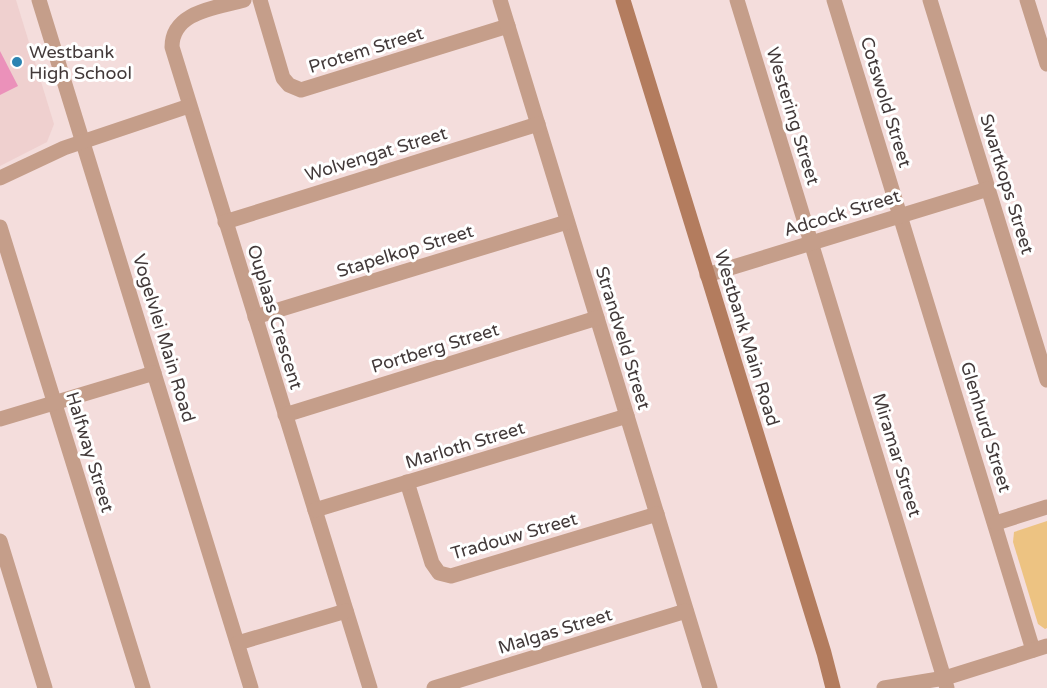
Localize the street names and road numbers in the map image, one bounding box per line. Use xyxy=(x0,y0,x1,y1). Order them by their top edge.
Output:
street label: Protem Street xyxy=(306,22,426,78)
street label: Cotswold Street xyxy=(856,34,916,170)
street label: Westering Street xyxy=(762,44,824,188)
street label: Swartkops Street xyxy=(975,111,1039,257)
street label: Wolvengat Street xyxy=(302,122,450,186)
street label: Adcock Street xyxy=(781,185,903,241)
street label: Stapelkop Street xyxy=(334,220,476,282)
street label: Ouplaas Crescent xyxy=(243,242,307,392)
street label: Westbank Main Road xyxy=(710,247,784,429)
street label: Vogelvlei Main Road xyxy=(128,251,200,425)
street label: Strandveld Street xyxy=(591,264,655,412)
street label: Portberg Street xyxy=(369,318,502,378)
street label: Glenhurd Street xyxy=(956,359,1016,495)
street label: Halfway Street xyxy=(61,389,119,515)
street label: Miramar Street xyxy=(868,390,926,520)
street label: Marloth Street xyxy=(403,416,527,474)
street label: Tradouw Street xyxy=(448,507,580,565)
street label: Malgas Street xyxy=(495,603,615,659)

